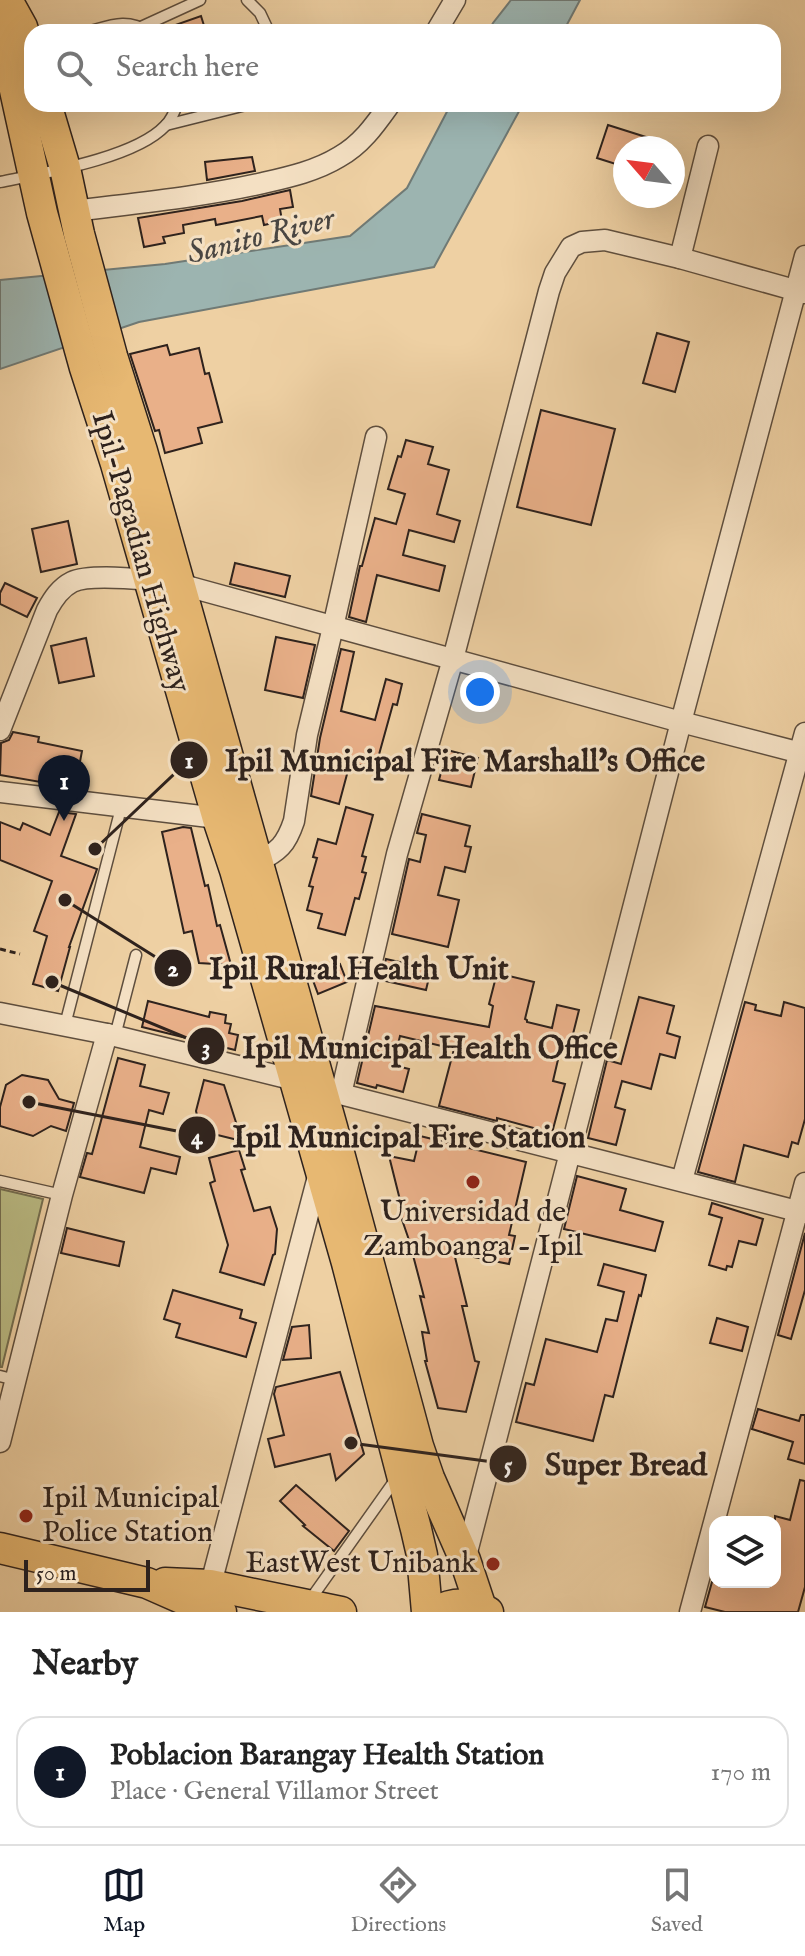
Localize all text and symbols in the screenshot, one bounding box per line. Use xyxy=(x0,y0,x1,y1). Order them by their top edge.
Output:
search box xyxy=(24,24,781,112)
icon: search xyxy=(52,46,96,90)
text: Search here xyxy=(116,49,259,87)
north arrow xyxy=(613,136,685,208)
water label: Sanito River xyxy=(183,198,341,275)
street label: Ipil-Pagadian Highway xyxy=(82,407,198,697)
your location xyxy=(460,672,500,712)
callout: Ipil Municipal Fire Marshall's Office xyxy=(169,732,721,788)
text: Ipil Municipal Fire Marshall's Office xyxy=(225,742,706,783)
text: 1 xyxy=(185,746,194,777)
pin: 1 xyxy=(38,755,90,821)
callout: Ipil Rural Health Unit xyxy=(153,940,524,996)
text: Ipil Rural Health Unit xyxy=(209,950,509,991)
text: 2 xyxy=(167,954,179,985)
callout: Ipil Municipal Health Office xyxy=(186,1018,633,1074)
text: Ipil Municipal Health Office xyxy=(242,1029,618,1070)
text: 3 xyxy=(202,1033,210,1064)
callout: Ipil Municipal Fire Station xyxy=(177,1107,602,1163)
text: Ipil Municipal Fire Station xyxy=(232,1118,586,1159)
text: 4 xyxy=(191,1122,204,1153)
marker: Universidad de Zamboanga - Ipil xyxy=(464,1173,482,1191)
place label: Universidad de Zamboanga - Ipil xyxy=(363,1194,584,1266)
callout: Super Bread xyxy=(488,1436,723,1492)
text: Super Bread xyxy=(545,1446,708,1487)
text: 5 xyxy=(504,1451,513,1482)
place label: Ipil Municipal Police Station xyxy=(42,1480,220,1552)
marker: Ipil Municipal Police Station xyxy=(17,1507,35,1525)
map controls xyxy=(709,1516,781,1588)
button: layers xyxy=(709,1516,781,1588)
place label: EastWest Unibank xyxy=(245,1545,478,1583)
marker: EastWest Unibank xyxy=(484,1555,502,1573)
scale bar xyxy=(24,1556,150,1592)
text: 50 m xyxy=(36,1560,77,1588)
text: Nearby xyxy=(32,1643,138,1686)
text: Poblacion Barangay Health Station xyxy=(110,1737,544,1775)
text: 1 xyxy=(55,1756,65,1789)
text: 170 m xyxy=(711,1756,771,1789)
text: Place · General Villamor Street xyxy=(110,1775,439,1808)
tab: Map xyxy=(102,1863,146,1939)
tab: Directions xyxy=(351,1863,446,1939)
tab: Saved xyxy=(651,1863,703,1939)

